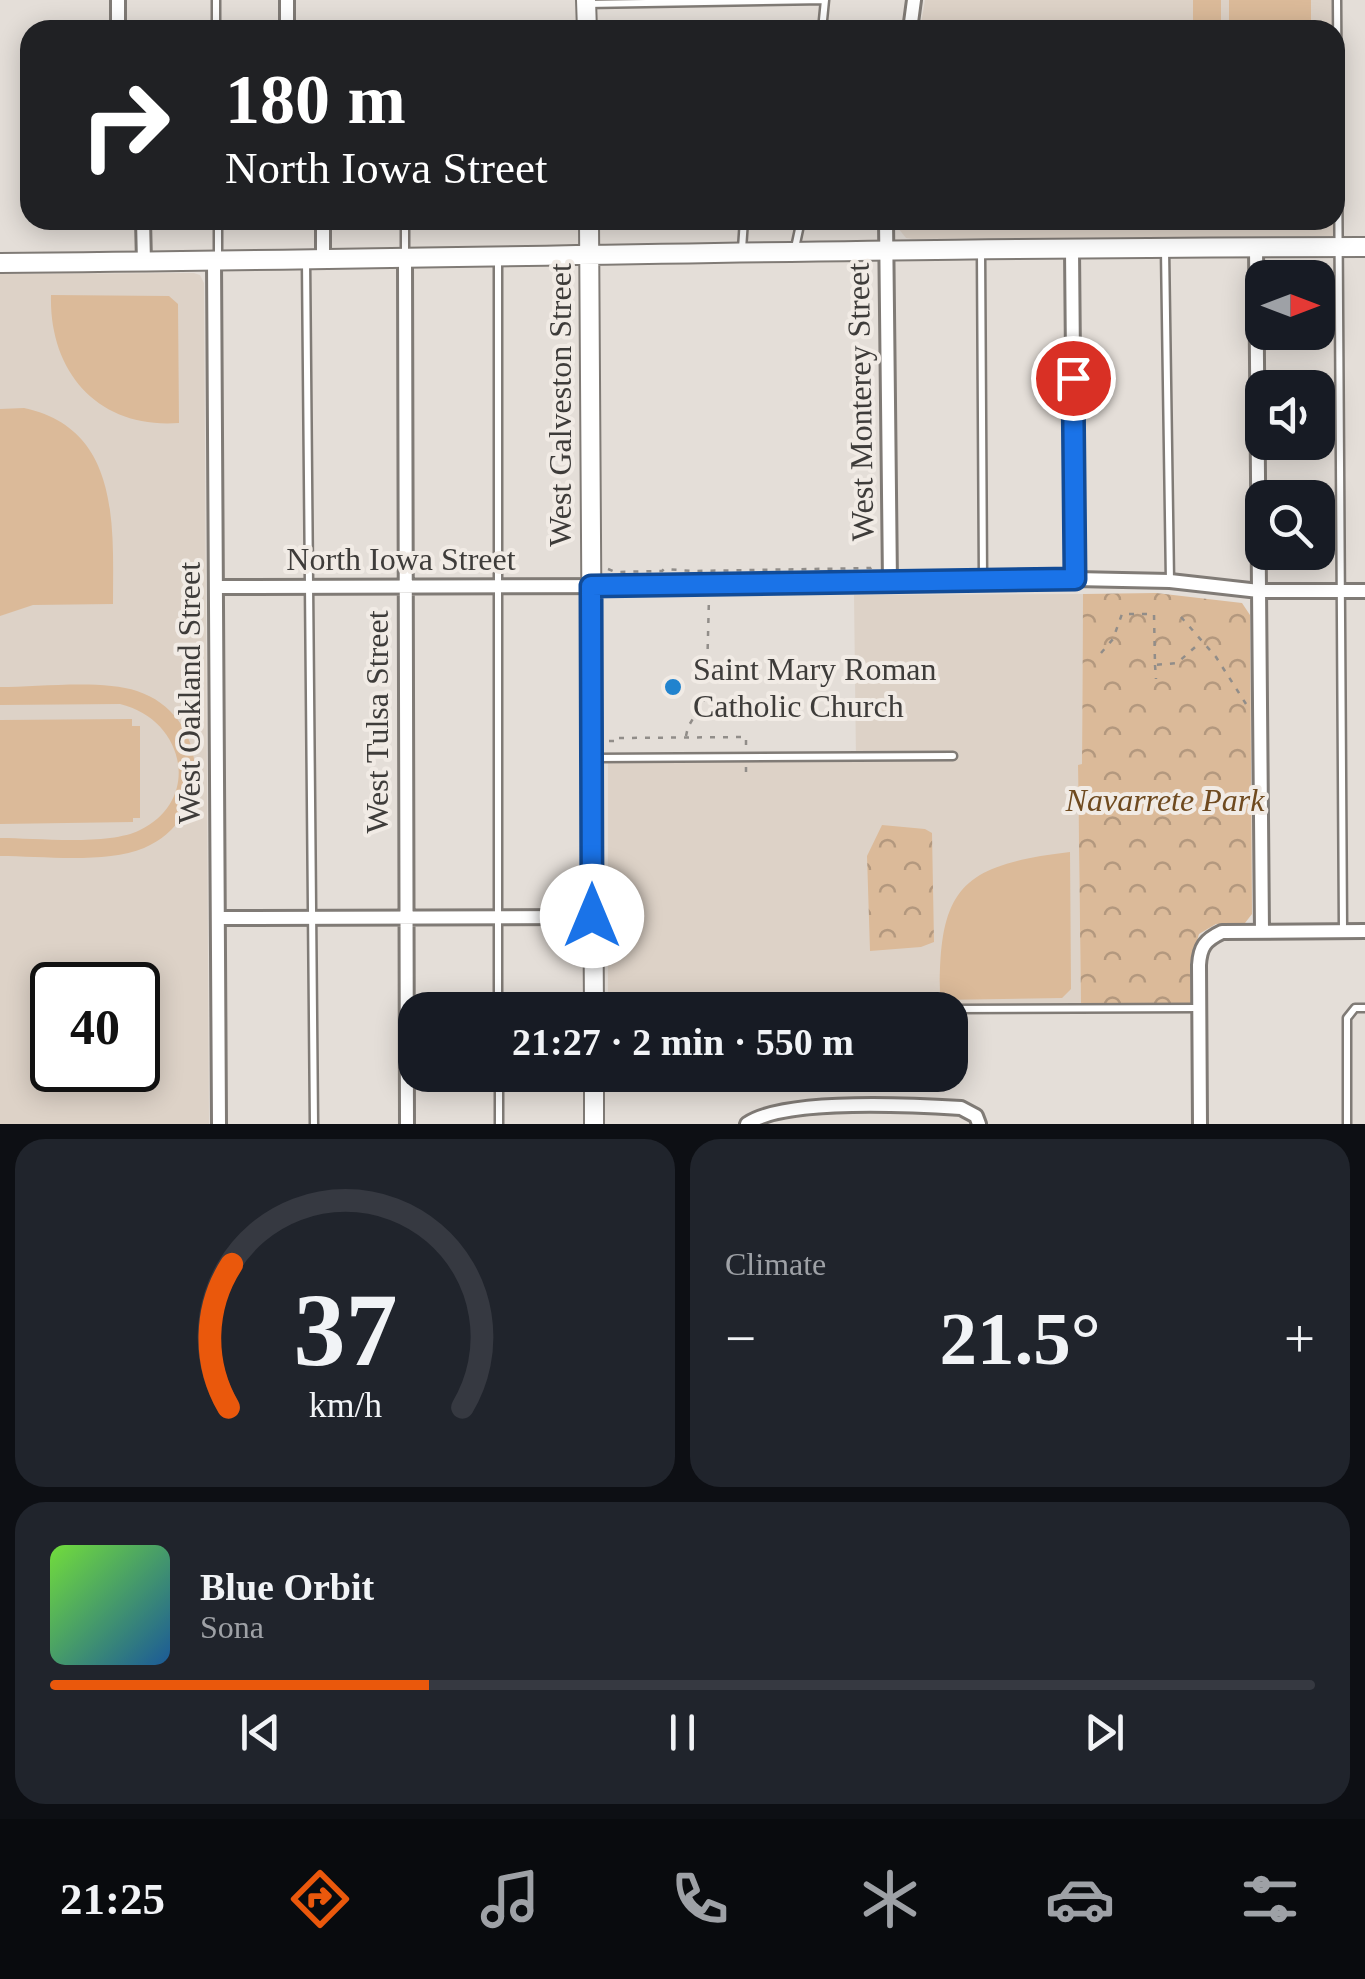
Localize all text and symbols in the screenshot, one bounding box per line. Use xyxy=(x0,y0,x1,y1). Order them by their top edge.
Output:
icon: right xyxy=(60,60,190,190)
text: 180 m xyxy=(225,61,406,138)
text: North Iowa Street xyxy=(225,143,547,193)
north arrow xyxy=(1245,260,1335,350)
map controls xyxy=(1245,260,1335,570)
street label: West Monterey Street xyxy=(840,262,880,541)
street label: West Galveston Street xyxy=(542,263,578,547)
pin xyxy=(1031,336,1116,421)
icon: arrive xyxy=(1046,351,1101,406)
button: sound xyxy=(1245,370,1335,460)
button: search xyxy=(1245,480,1335,570)
street label: North Iowa Street xyxy=(286,541,516,577)
street label: West Oakland Street xyxy=(171,562,207,824)
street label: West Tulsa Street xyxy=(359,610,395,834)
place label: Saint Mary Roman Catholic Church xyxy=(693,651,937,724)
marker: Saint Mary Roman Catholic Church xyxy=(662,676,684,698)
park label: Navarrete Park xyxy=(1065,782,1265,818)
position arrow xyxy=(540,864,644,968)
speed limit sign: 40 xyxy=(30,962,160,1092)
text: 21:27 · 2 min · 550 m xyxy=(512,1021,854,1063)
text: Climate xyxy=(725,1246,826,1282)
text: 37 xyxy=(293,1272,397,1387)
text: 21.5° xyxy=(939,1297,1101,1380)
text: − xyxy=(725,1308,756,1369)
text: + xyxy=(1284,1308,1315,1369)
text: km/h xyxy=(308,1385,382,1425)
text: Blue Orbit xyxy=(200,1566,374,1608)
text: Sona xyxy=(200,1609,264,1645)
icon: previous xyxy=(233,1705,288,1760)
icon: pause xyxy=(655,1705,710,1760)
icon: next xyxy=(1077,1705,1132,1760)
icon: directions xyxy=(285,1864,355,1934)
icon: music xyxy=(475,1864,545,1934)
icon: phone xyxy=(665,1864,735,1934)
icon: climate xyxy=(855,1864,925,1934)
icon: car xyxy=(1045,1864,1115,1934)
icon: filters xyxy=(1235,1864,1305,1934)
text: 21:25 xyxy=(60,1874,165,1924)

